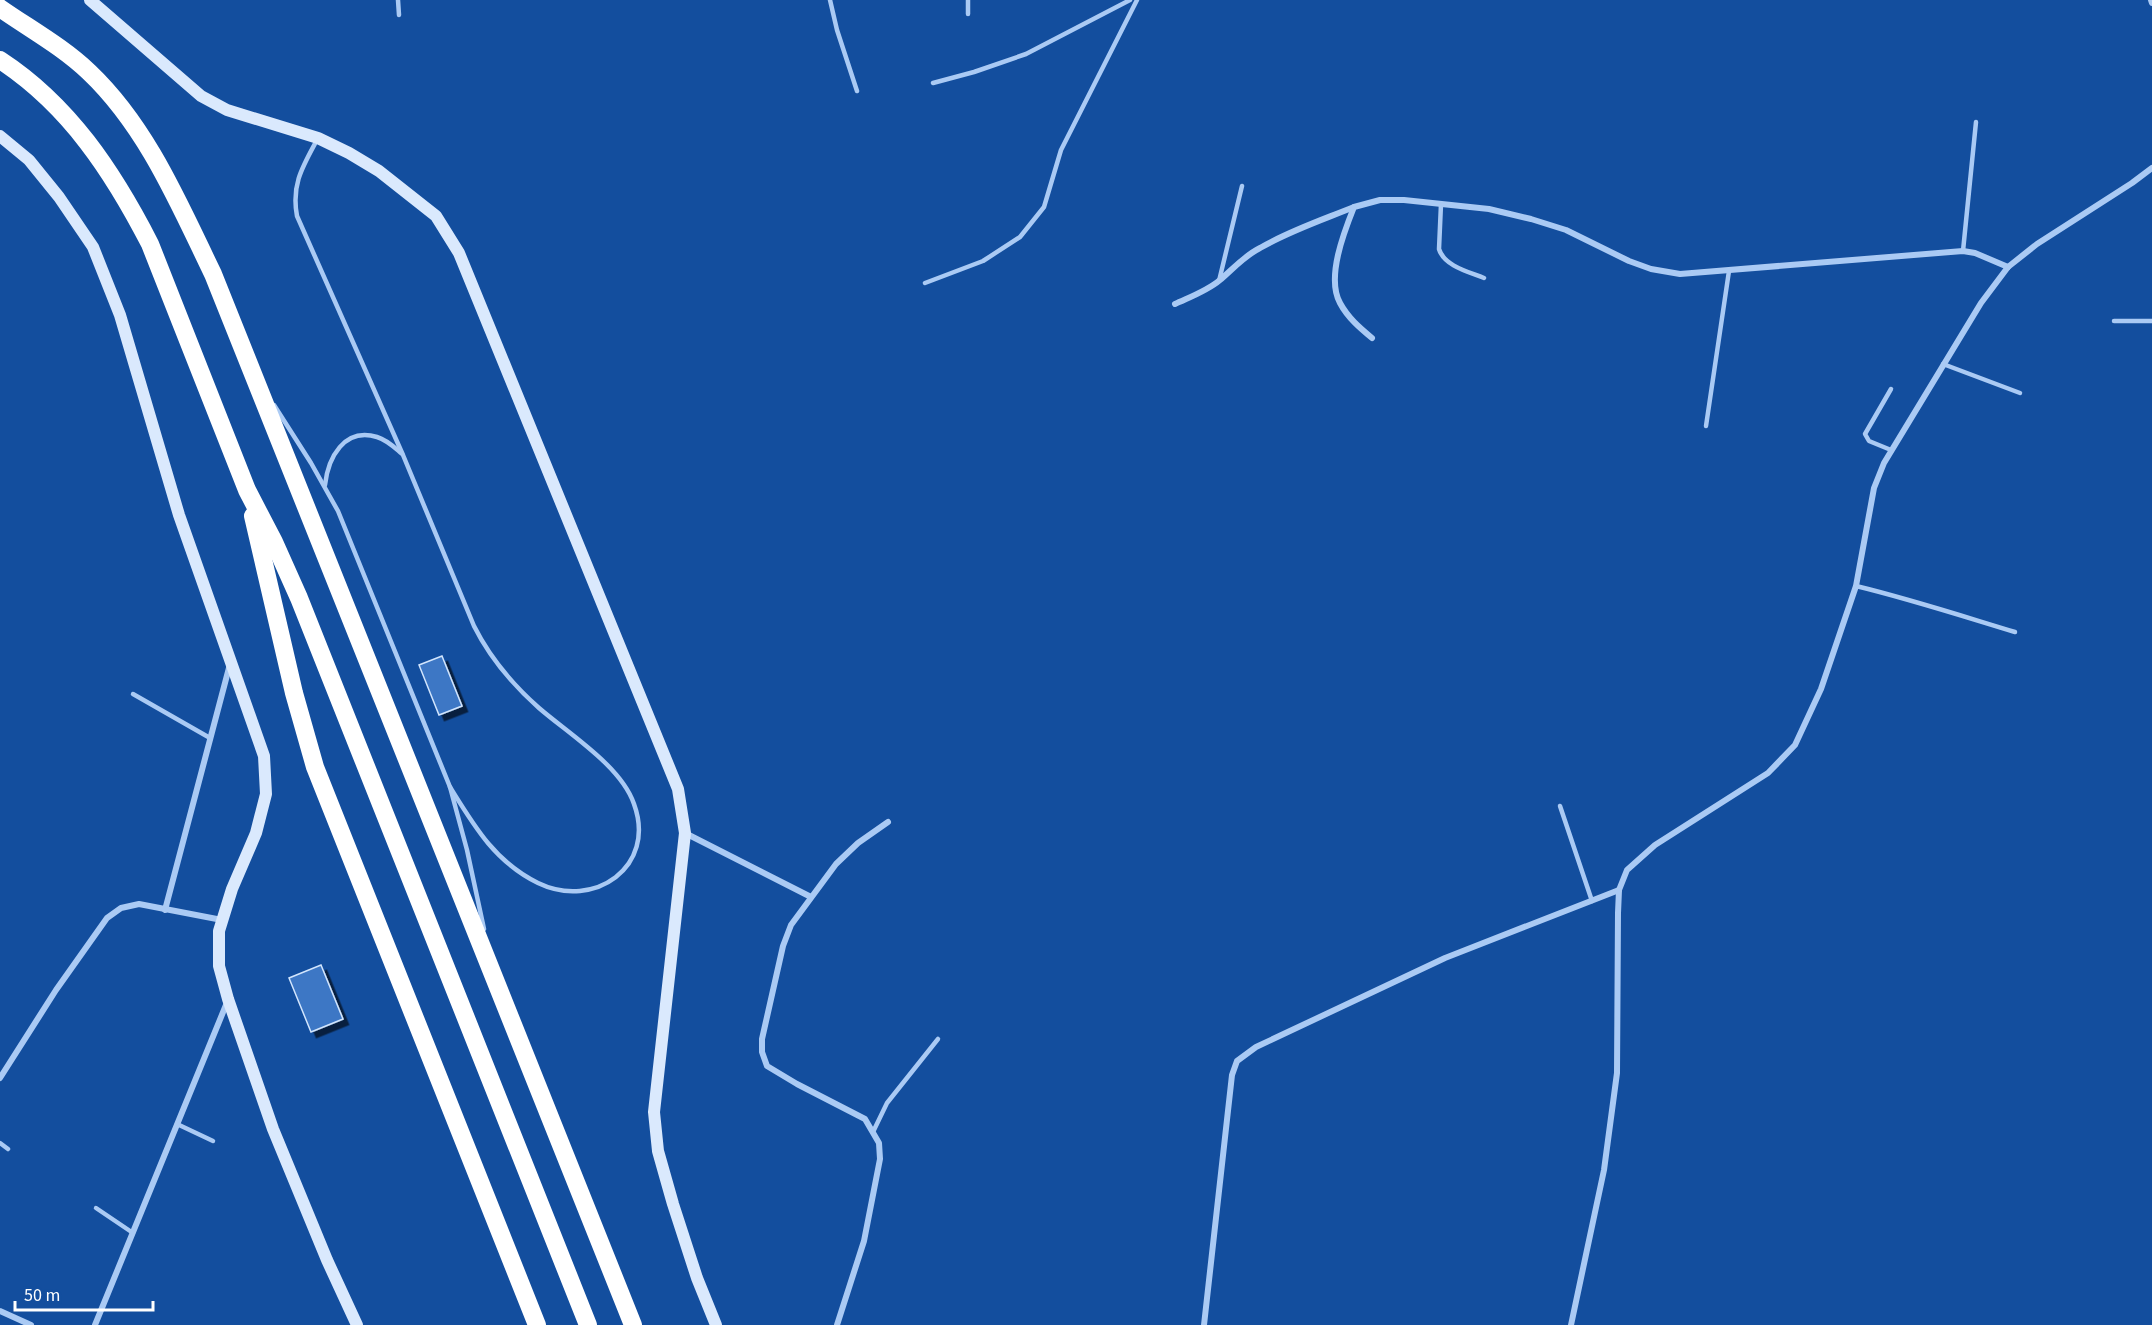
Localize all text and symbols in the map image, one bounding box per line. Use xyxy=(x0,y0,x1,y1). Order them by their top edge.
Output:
scale bar xyxy=(15,1274,153,1312)
text: 50 m xyxy=(24,1283,60,1308)

